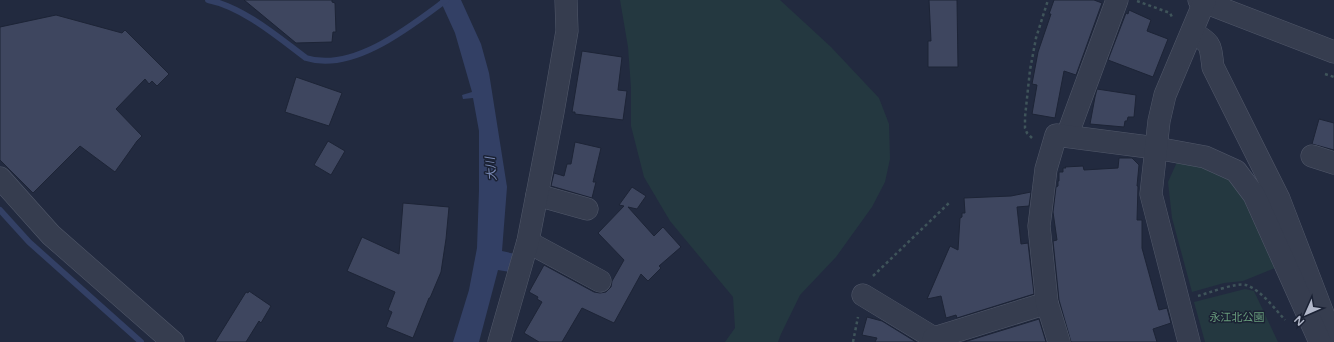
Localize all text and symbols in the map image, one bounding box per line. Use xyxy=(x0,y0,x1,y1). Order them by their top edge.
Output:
water label: 大川 xyxy=(483,154,499,182)
north arrow xyxy=(1286,294,1326,334)
park label: 永江北公園 xyxy=(1210,311,1265,324)
text: N xyxy=(1292,313,1307,328)

